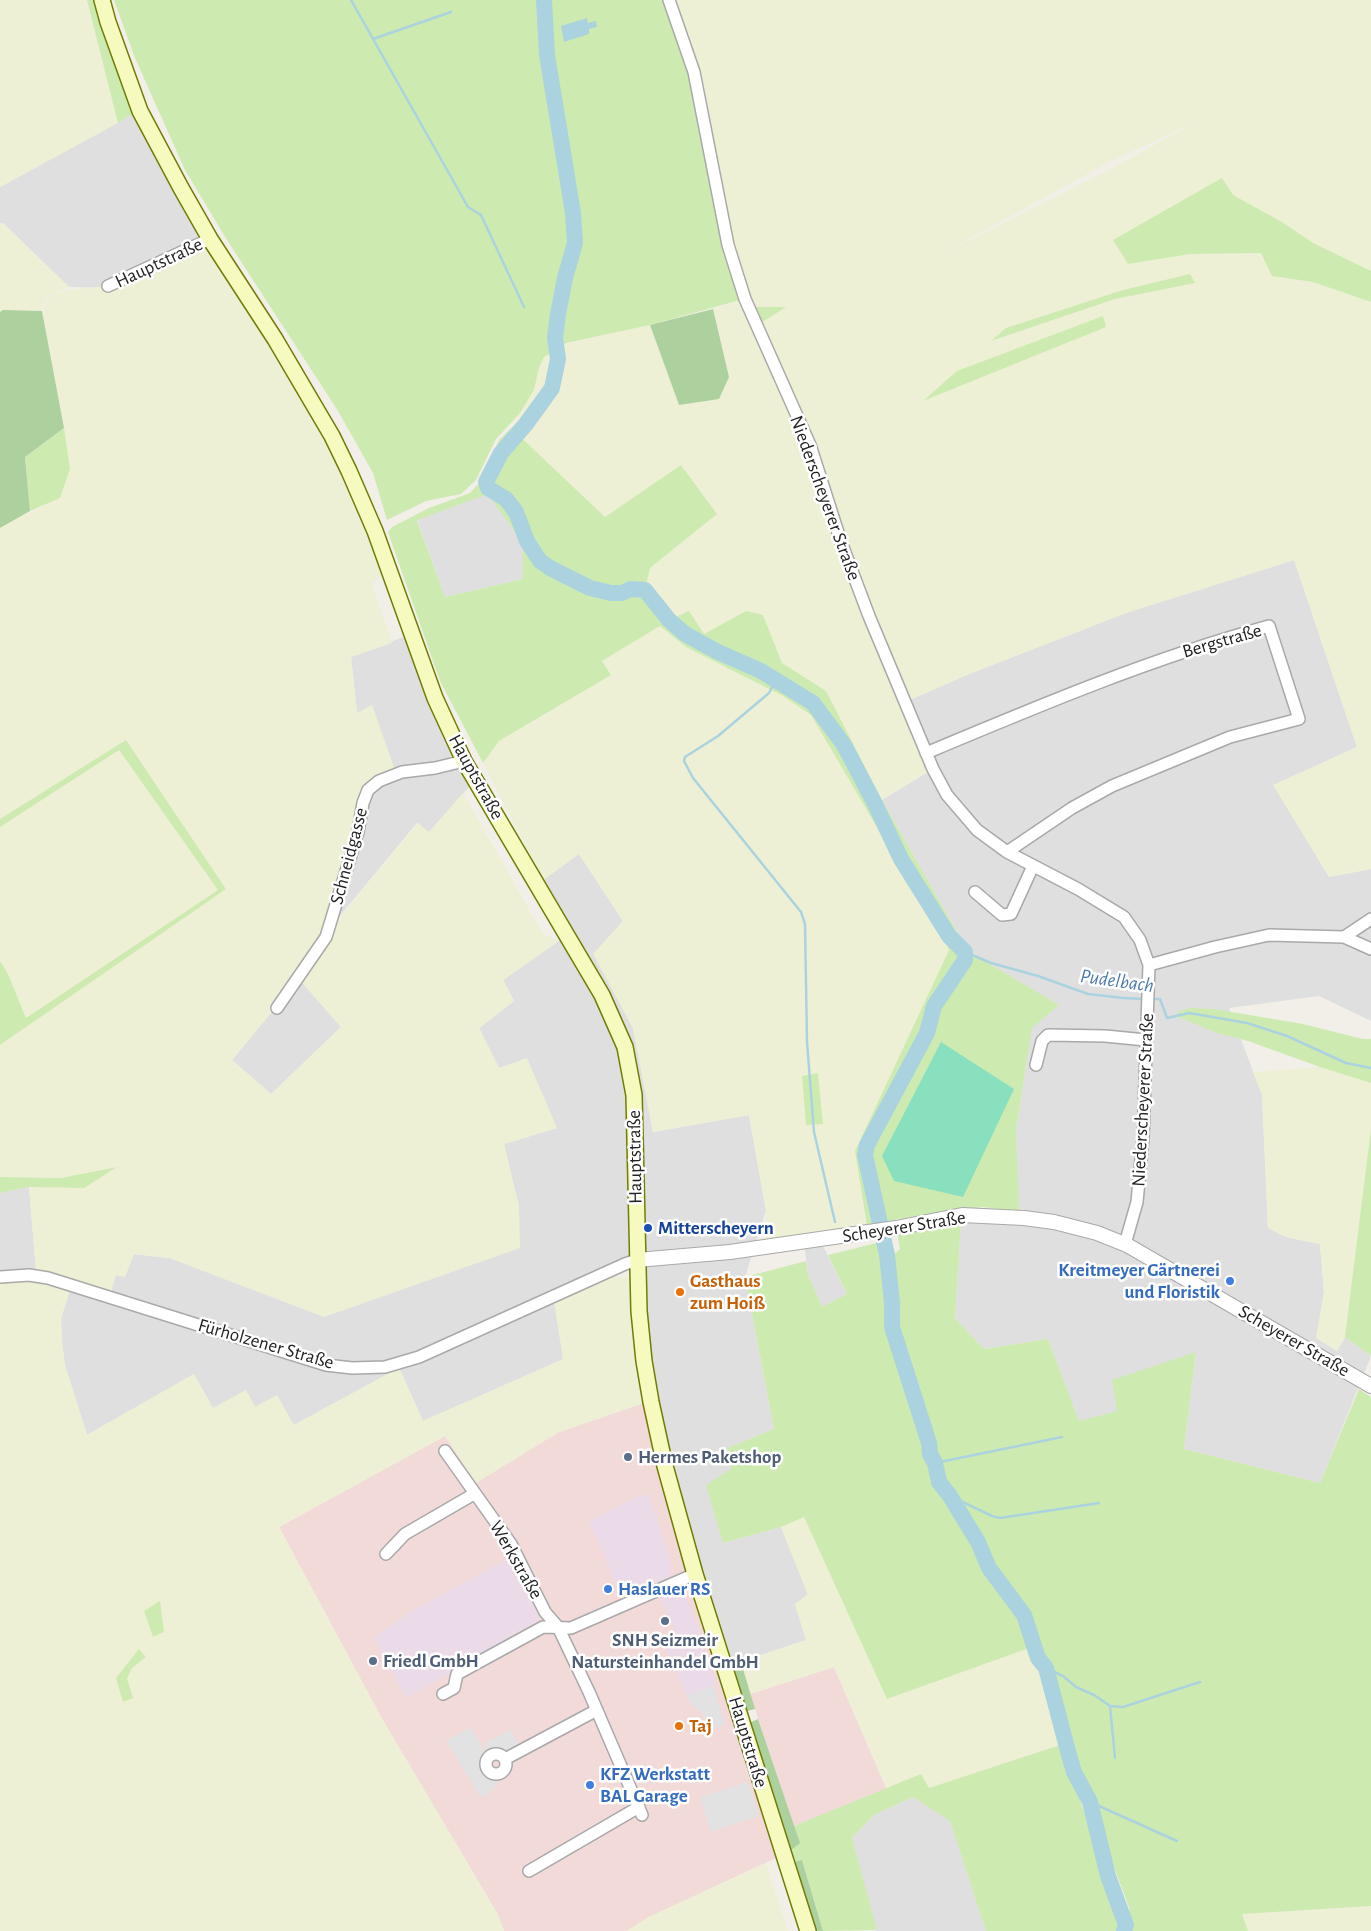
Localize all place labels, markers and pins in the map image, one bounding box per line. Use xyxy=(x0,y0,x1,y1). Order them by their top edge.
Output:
place label: Mitterscheyern xyxy=(658,1217,774,1239)
marker: Mitterscheyern xyxy=(642,1222,654,1234)
place label: Kreitmeyer Gärtnerei und Floristik xyxy=(1058,1259,1220,1303)
place label: Gasthaus zum Hoiß xyxy=(690,1270,765,1314)
marker: Kreitmeyer Gärtnerei und Floristik xyxy=(1224,1275,1236,1287)
marker: Gasthaus zum Hoiß xyxy=(674,1286,686,1298)
place label: Hermes Paketshop xyxy=(638,1446,781,1468)
marker: Hermes Paketshop xyxy=(622,1451,634,1463)
place label: Haslauer RS xyxy=(618,1578,711,1600)
marker: Haslauer RS xyxy=(602,1583,614,1595)
marker: SNH Seizmeir Natursteinhandel GmbH xyxy=(659,1615,671,1627)
place label: SNH Seizmeir Natursteinhandel GmbH xyxy=(571,1629,759,1673)
place label: Friedl GmbH xyxy=(383,1650,479,1672)
marker: Friedl GmbH xyxy=(367,1655,379,1667)
place label: Taj xyxy=(689,1715,712,1737)
marker: Taj xyxy=(673,1720,685,1732)
place label: KFZ Werkstatt BAL Garage xyxy=(600,1763,710,1807)
marker: KFZ Werkstatt BAL Garage xyxy=(584,1779,596,1791)

